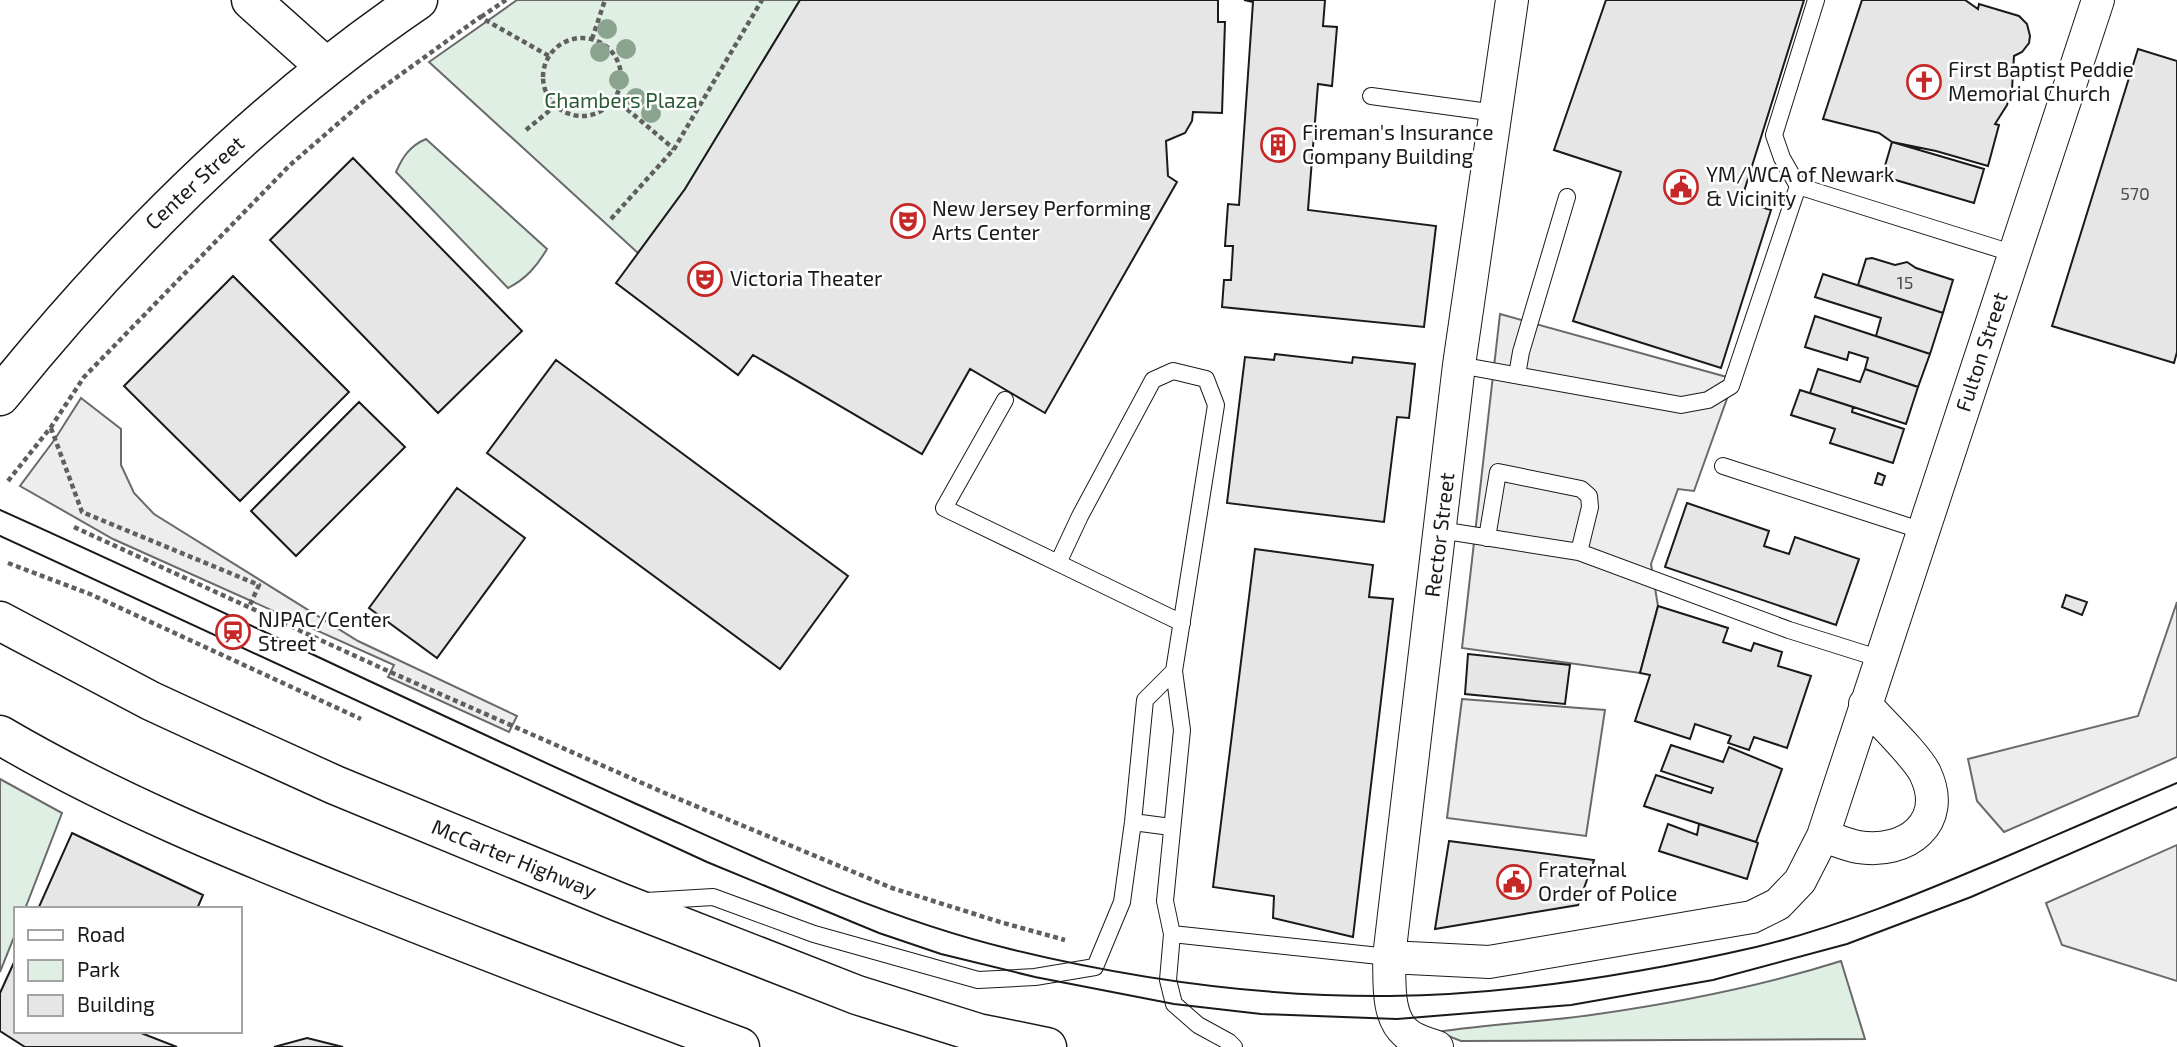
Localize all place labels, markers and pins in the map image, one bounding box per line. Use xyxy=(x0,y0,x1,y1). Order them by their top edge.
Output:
place label: First Baptist Peddie Memorial Church xyxy=(1948,56,2134,105)
church icon: First Baptist Peddie Memorial Church xyxy=(1905,63,1943,101)
place label: Fireman's Insurance Company Building xyxy=(1302,119,1493,168)
building icon: Fireman's Insurance Company Building xyxy=(1259,126,1297,164)
place label: YM/WCA of Newark & Vicinity xyxy=(1706,161,1895,210)
public building icon: YM/WCA of Newark & Vicinity xyxy=(1662,168,1700,206)
place label: New Jersey Performing Arts Center xyxy=(932,195,1151,244)
theatre icon: New Jersey Performing Arts Center xyxy=(889,202,927,240)
theatre icon: Victoria Theater xyxy=(686,260,724,298)
place label: Victoria Theater xyxy=(730,265,883,290)
place label: NJPAC/Center Street xyxy=(258,606,391,655)
station icon: NJPAC/Center Street xyxy=(214,613,252,651)
place label: Fraternal Order of Police xyxy=(1538,856,1677,905)
public building icon: Fraternal Order of Police xyxy=(1495,863,1533,901)

